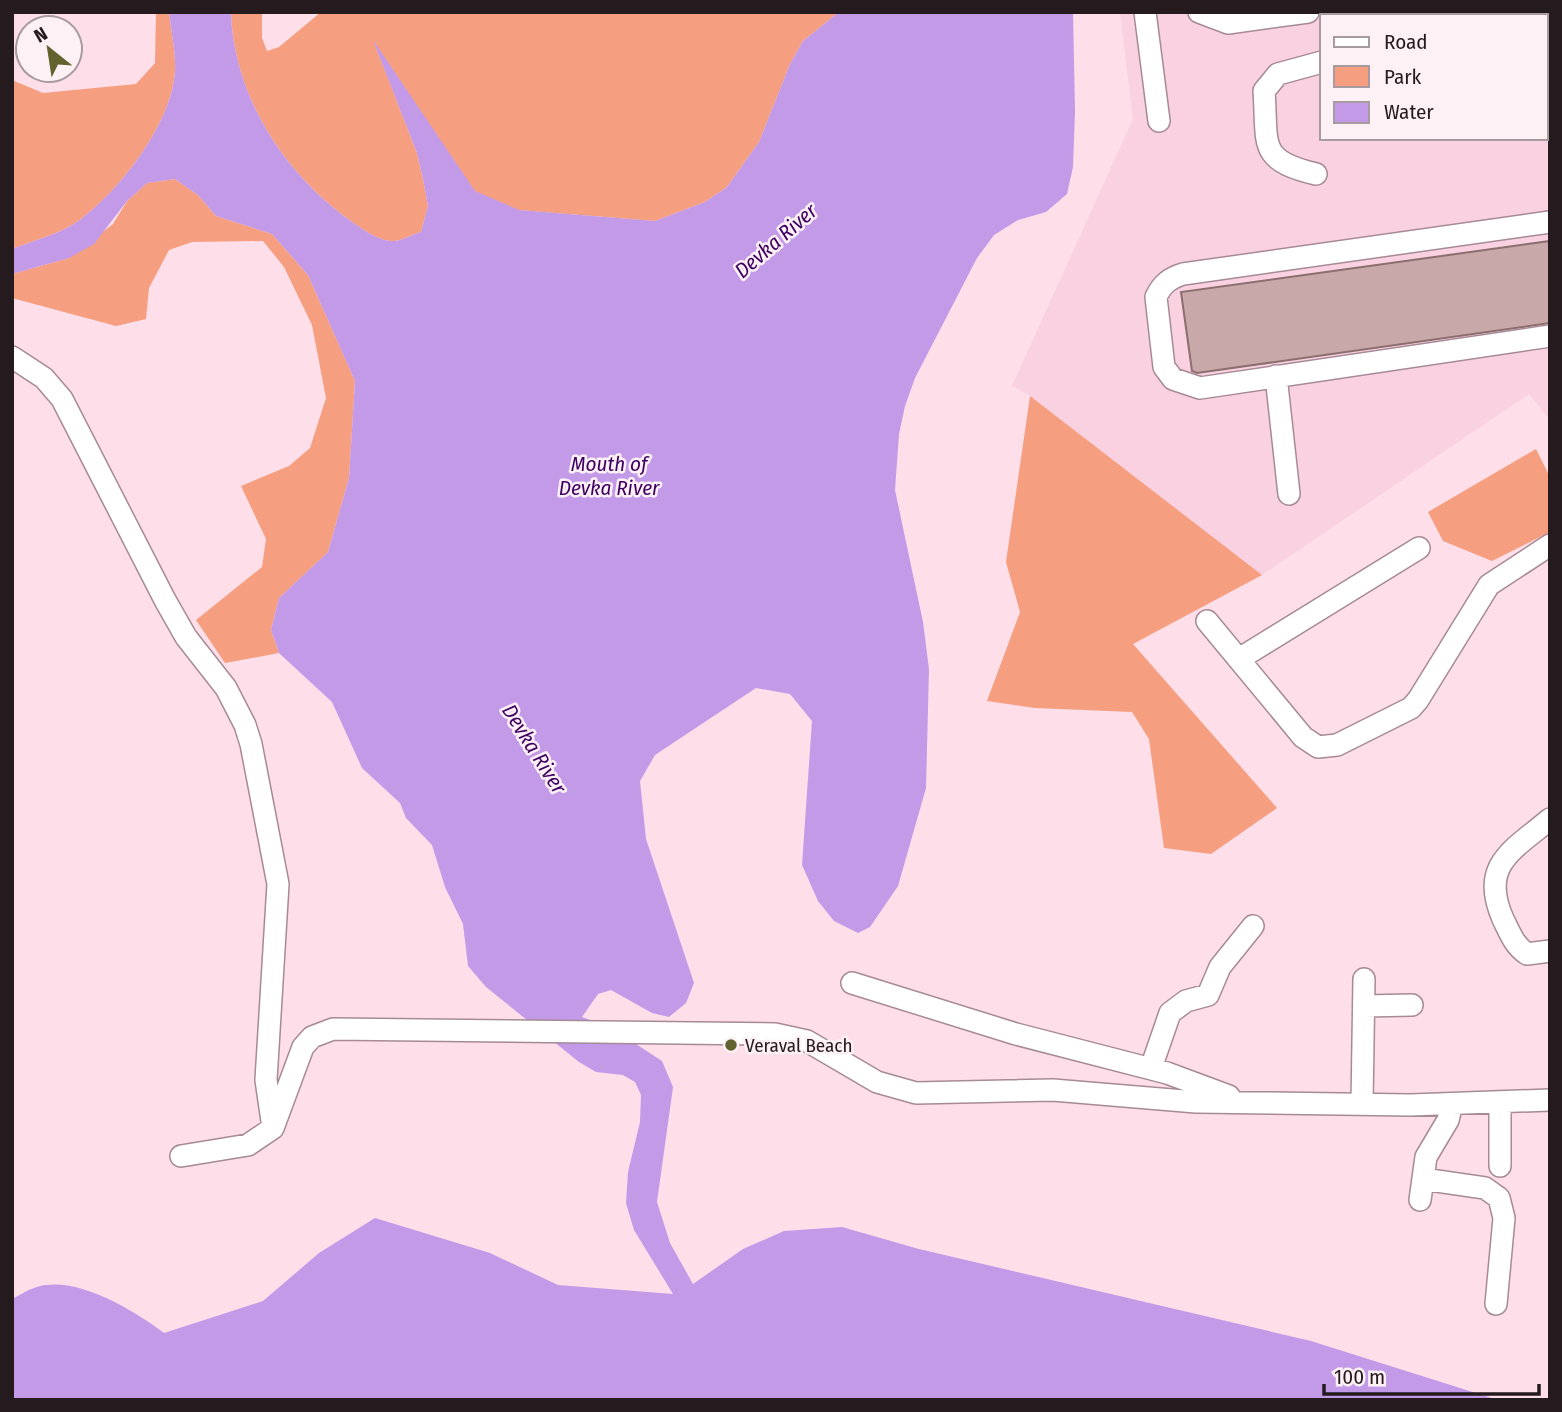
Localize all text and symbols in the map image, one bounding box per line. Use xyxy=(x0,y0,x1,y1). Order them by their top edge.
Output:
north arrow xyxy=(14,14,84,84)
legend xyxy=(1320,14,1548,140)
text: N xyxy=(30,22,51,48)
text: Road xyxy=(1384,29,1428,55)
text: Park xyxy=(1384,64,1422,90)
text: Water xyxy=(1384,99,1434,125)
water label: Devka River xyxy=(729,198,823,284)
water label: Mouth of Devka River xyxy=(559,451,660,501)
water label: Devka River xyxy=(496,699,572,799)
place label: Veraval Beach xyxy=(745,1034,853,1057)
marker: Veraval Beach xyxy=(723,1037,739,1053)
scale bar xyxy=(1324,1352,1539,1396)
text: 100 m xyxy=(1334,1364,1385,1390)

